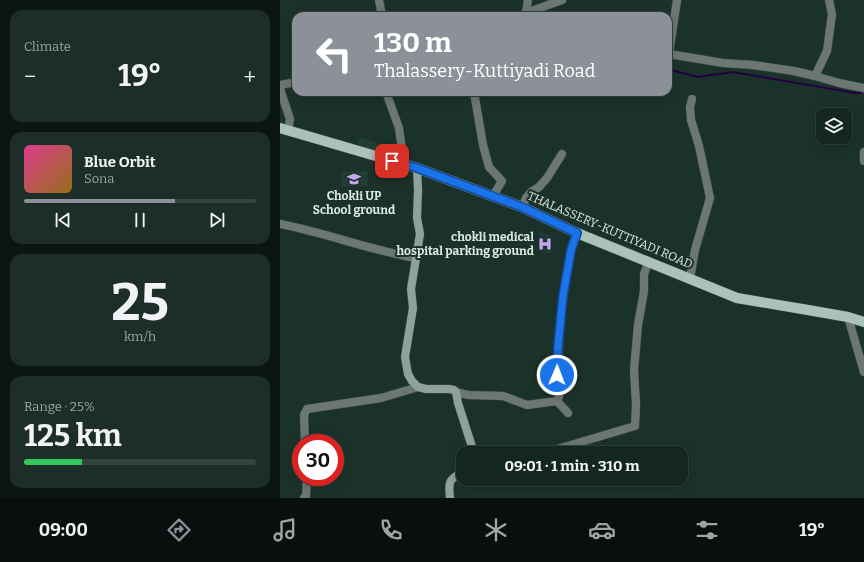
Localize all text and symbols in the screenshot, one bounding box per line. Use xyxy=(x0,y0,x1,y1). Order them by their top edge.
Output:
text: 130 m xyxy=(374,26,452,59)
icon: left xyxy=(308,28,360,80)
text: Climate xyxy=(24,39,71,54)
text: 19° xyxy=(118,58,162,94)
text: Thalassery-Kuttiyadi Road xyxy=(374,60,595,82)
text: − xyxy=(24,63,36,90)
text: + xyxy=(243,63,256,90)
map controls xyxy=(816,108,852,144)
button: layers xyxy=(816,108,852,144)
pin xyxy=(375,144,409,178)
icon: arrive xyxy=(381,150,403,172)
text: Blue Orbit xyxy=(84,153,156,171)
text: Sona xyxy=(84,171,114,186)
school or university icon: Chokli UP School ground xyxy=(346,171,362,187)
place label: Chokli UP School ground xyxy=(313,189,396,217)
street label: THALASSERY-KUTTIYADI ROAD xyxy=(525,189,695,271)
icon: previous xyxy=(52,209,74,231)
icon: pause xyxy=(129,209,151,231)
icon: next xyxy=(206,209,228,231)
place label: chokli medical hospital parking ground xyxy=(396,230,535,258)
hospital icon: chokli medical hospital parking ground xyxy=(537,236,553,252)
text: 25 xyxy=(111,271,169,334)
text: km/h xyxy=(124,329,156,344)
position arrow xyxy=(536,354,578,396)
text: Range · 25% xyxy=(24,399,95,414)
text: 125 km xyxy=(24,418,122,454)
speed limit sign: 30 xyxy=(292,434,344,486)
text: 09:01 · 1 min · 310 m xyxy=(504,457,640,475)
icon: directions xyxy=(165,516,193,544)
icon: music xyxy=(271,516,299,544)
icon: phone xyxy=(377,516,405,544)
icon: climate xyxy=(482,516,510,544)
icon: car xyxy=(588,516,616,544)
icon: filters xyxy=(693,516,721,544)
text: 09:00 xyxy=(39,519,88,541)
text: 19° xyxy=(799,519,825,541)

